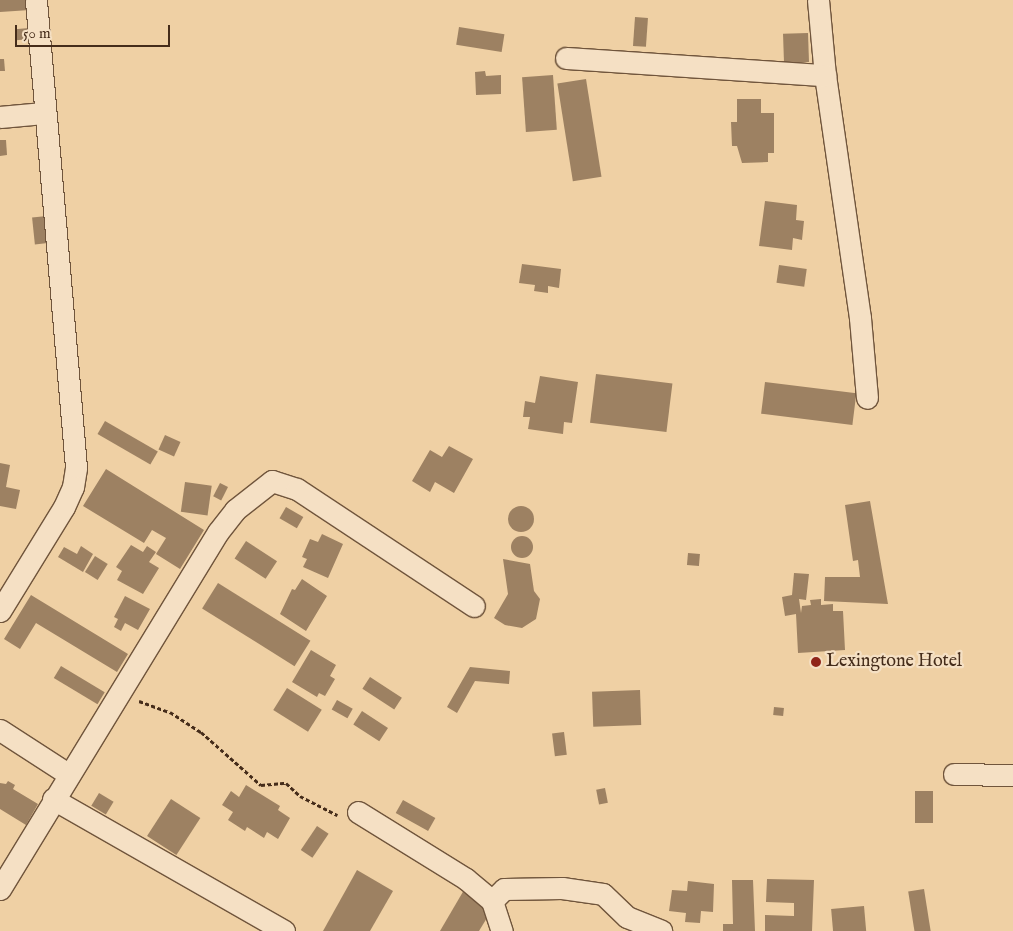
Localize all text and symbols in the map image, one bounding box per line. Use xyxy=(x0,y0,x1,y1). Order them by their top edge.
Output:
scale bar xyxy=(18,15,172,47)
text: 50 m xyxy=(23,24,51,43)
place label: Lexingtone Hotel xyxy=(826,651,962,673)
marker: Lexingtone Hotel xyxy=(810,656,822,668)

